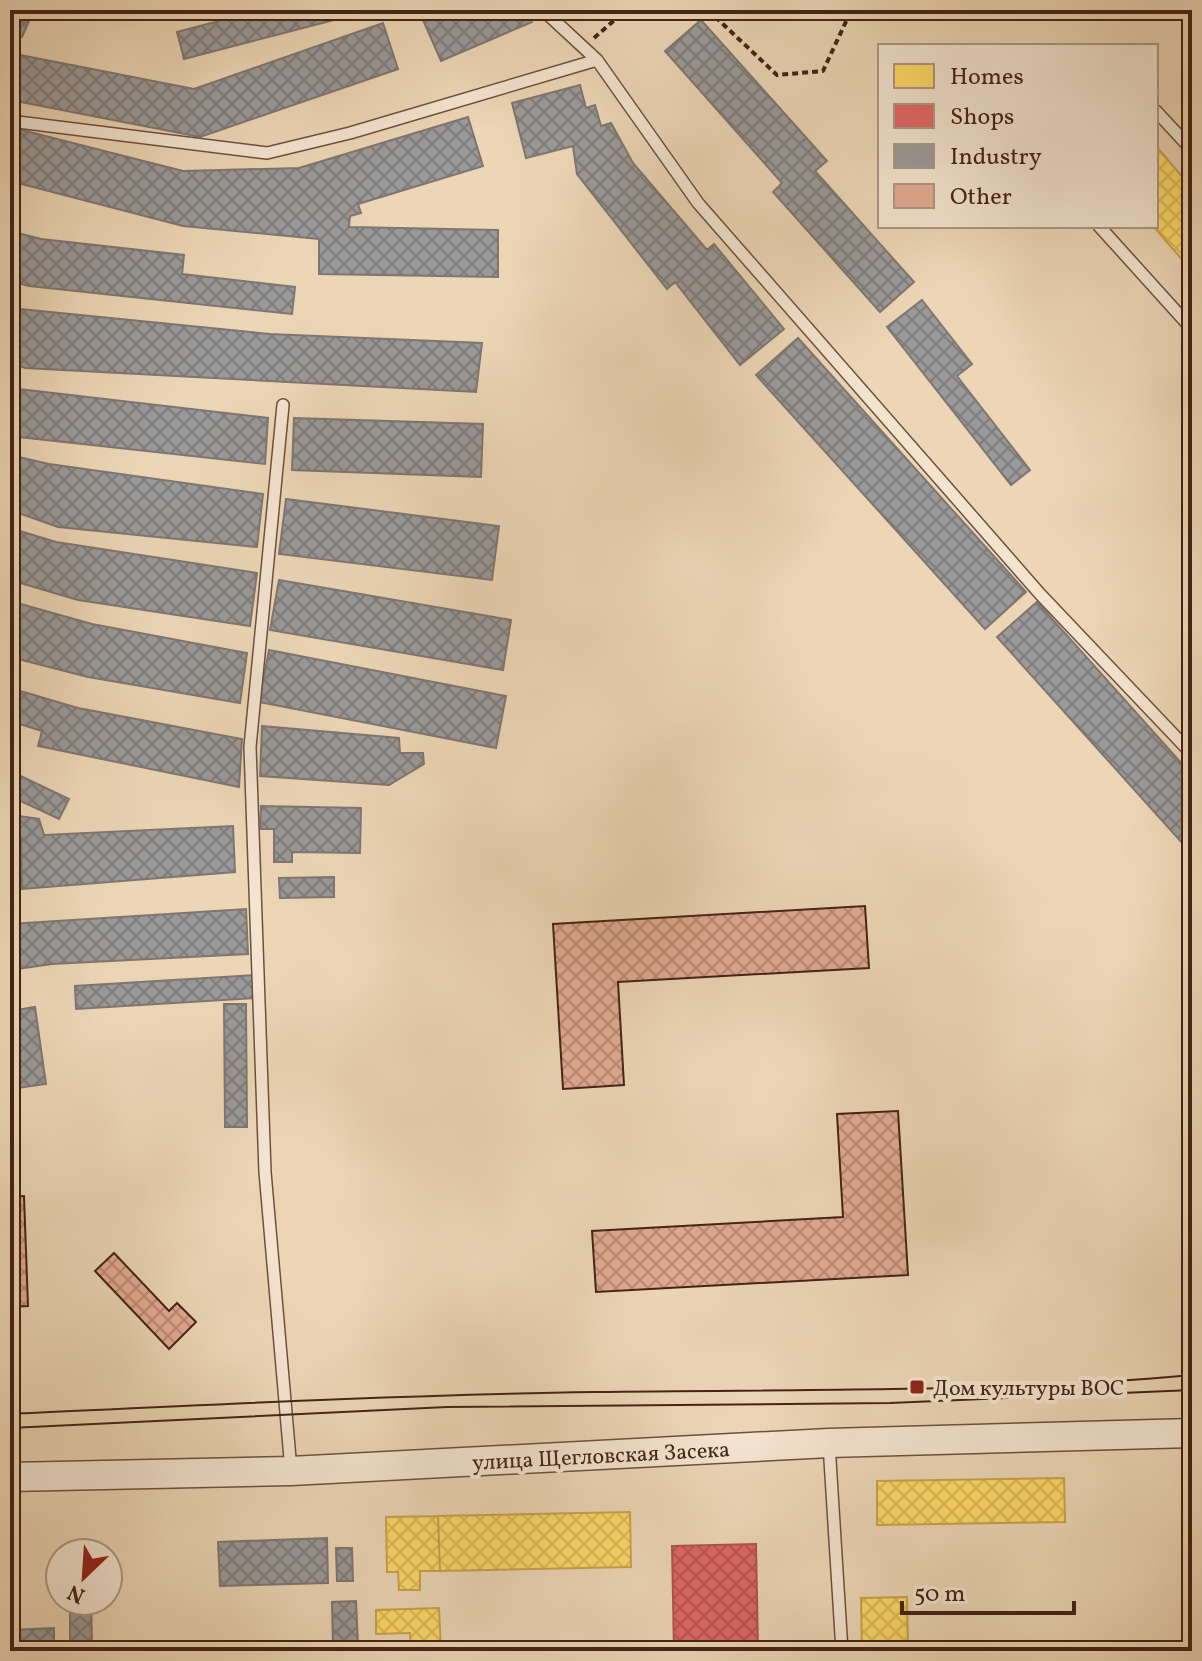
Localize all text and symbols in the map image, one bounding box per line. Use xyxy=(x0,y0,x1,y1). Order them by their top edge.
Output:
legend xyxy=(878,44,1158,228)
text: Homes xyxy=(950,61,1024,95)
text: Shops xyxy=(950,101,1014,135)
text: Industry xyxy=(950,141,1042,175)
text: Other xyxy=(950,181,1012,215)
place label: Дом культуры ВОС xyxy=(933,1374,1124,1405)
marker: Дом культуры ВОС xyxy=(908,1378,926,1396)
street label: улица Щегловская Засека xyxy=(472,1435,731,1480)
north arrow xyxy=(44,1537,124,1617)
scale bar xyxy=(902,1565,1074,1615)
text: N xyxy=(63,1575,90,1610)
text: 50 m xyxy=(914,1578,966,1612)

